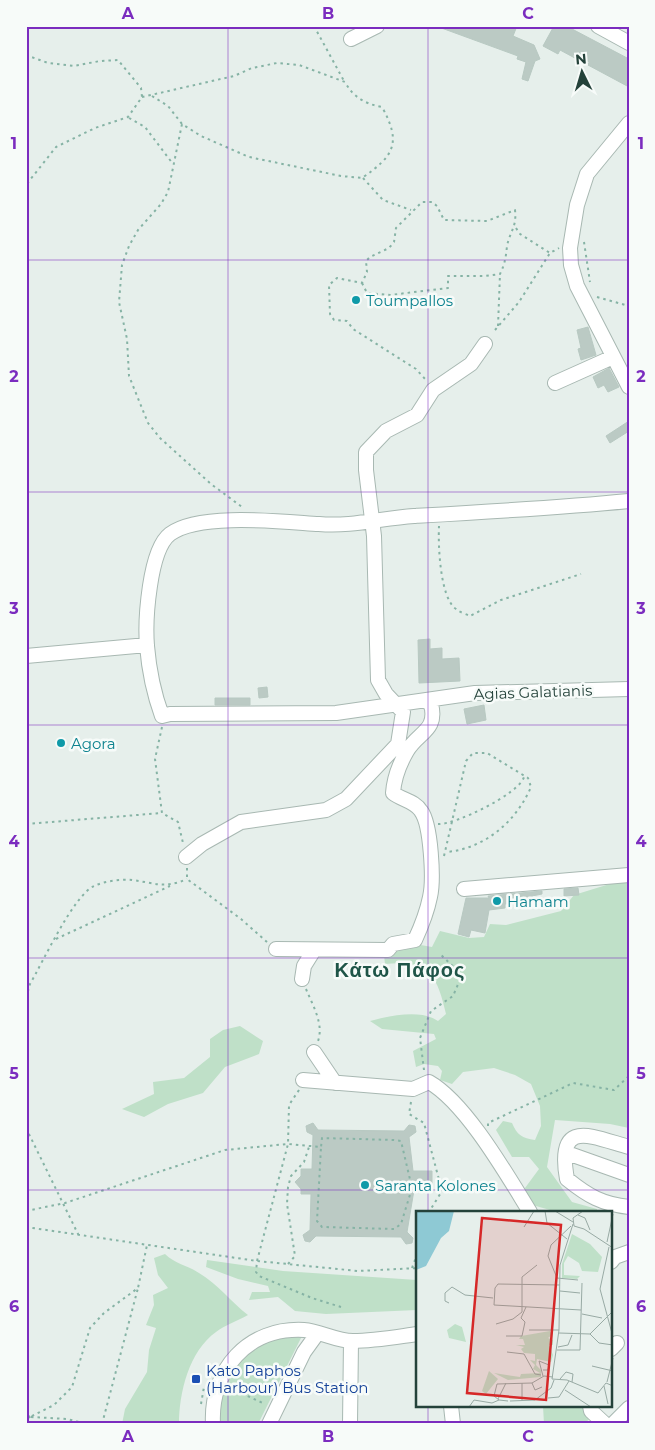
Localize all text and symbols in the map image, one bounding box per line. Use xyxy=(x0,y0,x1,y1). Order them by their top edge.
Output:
text: A xyxy=(121,4,135,23)
text: B xyxy=(322,4,334,23)
text: C xyxy=(522,4,534,23)
north arrow xyxy=(558,48,608,98)
text: N xyxy=(574,50,587,69)
text: 1 xyxy=(11,134,17,153)
text: 1 xyxy=(638,134,644,153)
place label: Toumpallos xyxy=(366,291,453,310)
marker: Toumpallos xyxy=(350,294,362,306)
text: 2 xyxy=(9,367,19,386)
text: 2 xyxy=(636,367,646,386)
text: 3 xyxy=(8,599,19,618)
text: 3 xyxy=(635,599,646,618)
street label: Agias Galatianis xyxy=(473,680,593,704)
place label: Agora xyxy=(71,734,116,753)
marker: Agora xyxy=(55,737,67,749)
text: 4 xyxy=(8,832,20,851)
text: 4 xyxy=(635,832,647,851)
place label: Hamam xyxy=(507,892,569,911)
marker: Hamam xyxy=(491,895,503,907)
district label: Κάτω Πάφος xyxy=(335,958,465,982)
text: 5 xyxy=(9,1064,19,1083)
text: 5 xyxy=(636,1064,646,1083)
place label: Saranta Kolones xyxy=(375,1176,496,1195)
marker: Saranta Kolones xyxy=(359,1179,371,1191)
inset map xyxy=(416,1211,612,1408)
text: 6 xyxy=(9,1297,19,1316)
text: 6 xyxy=(636,1297,646,1316)
place label: Kato Paphos (Harbour) Bus Station xyxy=(206,1361,368,1397)
marker: Kato Paphos (Harbour) Bus Station xyxy=(190,1373,202,1385)
text: A xyxy=(121,1427,135,1446)
text: B xyxy=(322,1427,334,1446)
text: C xyxy=(522,1427,534,1446)

